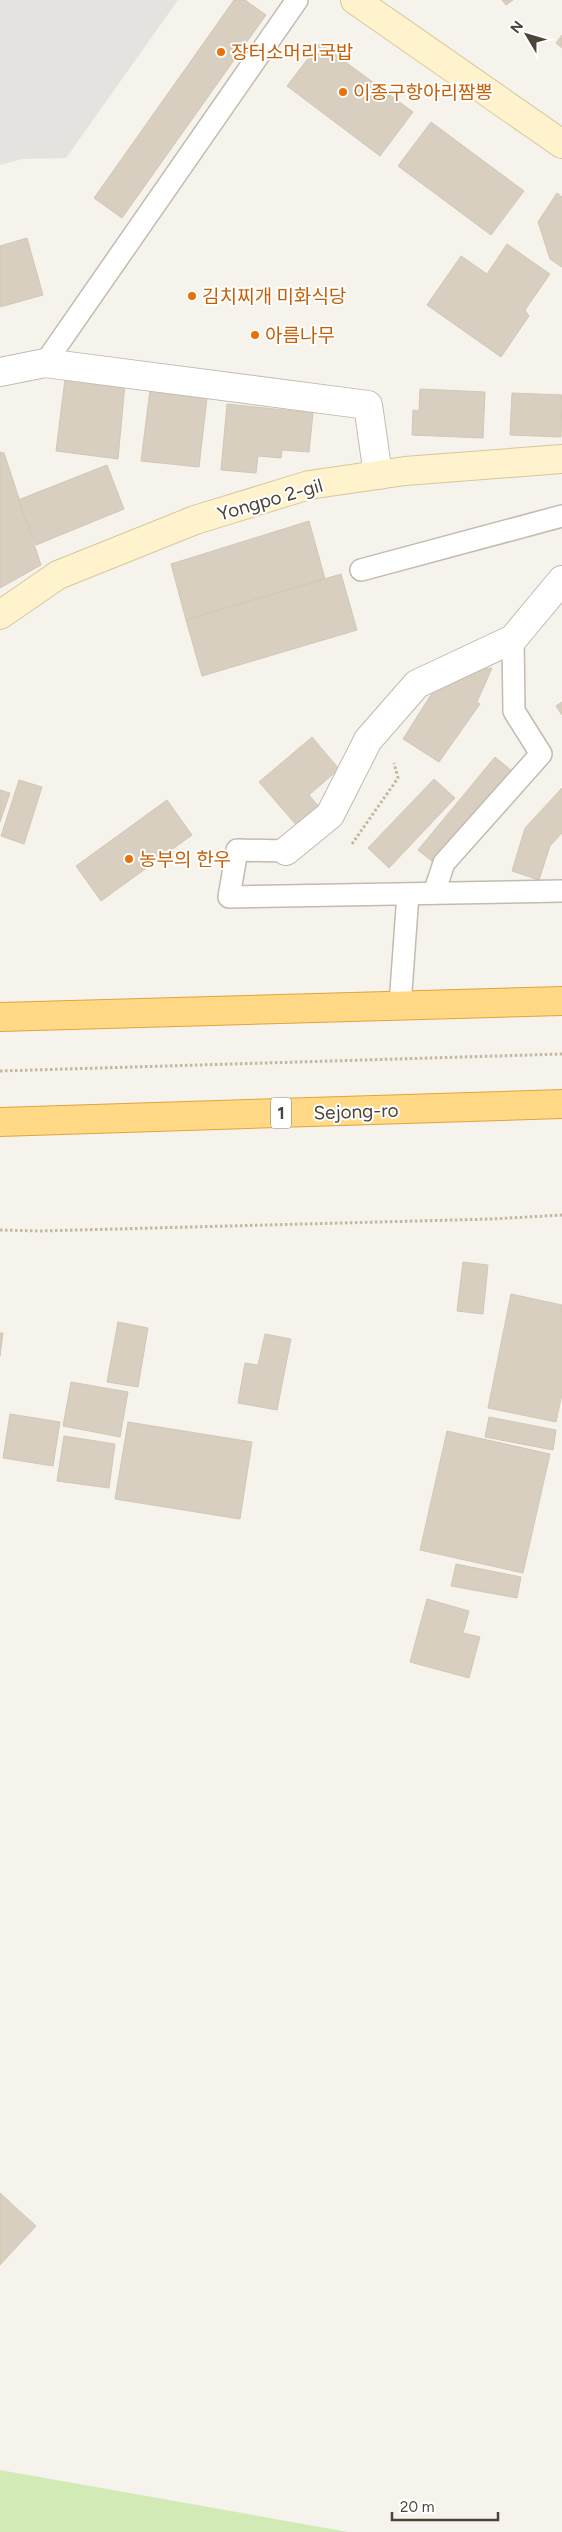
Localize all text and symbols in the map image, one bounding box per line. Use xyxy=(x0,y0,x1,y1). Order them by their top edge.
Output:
north arrow xyxy=(502,10,552,60)
text: N xyxy=(507,18,527,37)
place label: 장터소머리국밥 xyxy=(231,41,353,64)
marker: 장터소머리국밥 xyxy=(215,46,227,58)
place label: 이종구항아리짬뽕 xyxy=(353,81,493,104)
marker: 이종구항아리짬뽕 xyxy=(337,86,349,98)
place label: 김치찌개 미화식당 xyxy=(202,285,347,308)
marker: 김치찌개 미화식당 xyxy=(186,290,198,302)
place label: 아름나무 xyxy=(265,324,335,347)
marker: 아름나무 xyxy=(249,329,261,341)
street label: Yongpo 2-gil xyxy=(215,473,325,525)
place label: 농부의 한우 xyxy=(139,848,231,871)
marker: 농부의 한우 xyxy=(123,853,135,865)
road number: 1 xyxy=(271,1098,291,1128)
street label: Sejong-ro xyxy=(313,1099,399,1124)
scale bar xyxy=(392,2490,498,2522)
text: 20 m xyxy=(400,2498,434,2516)

